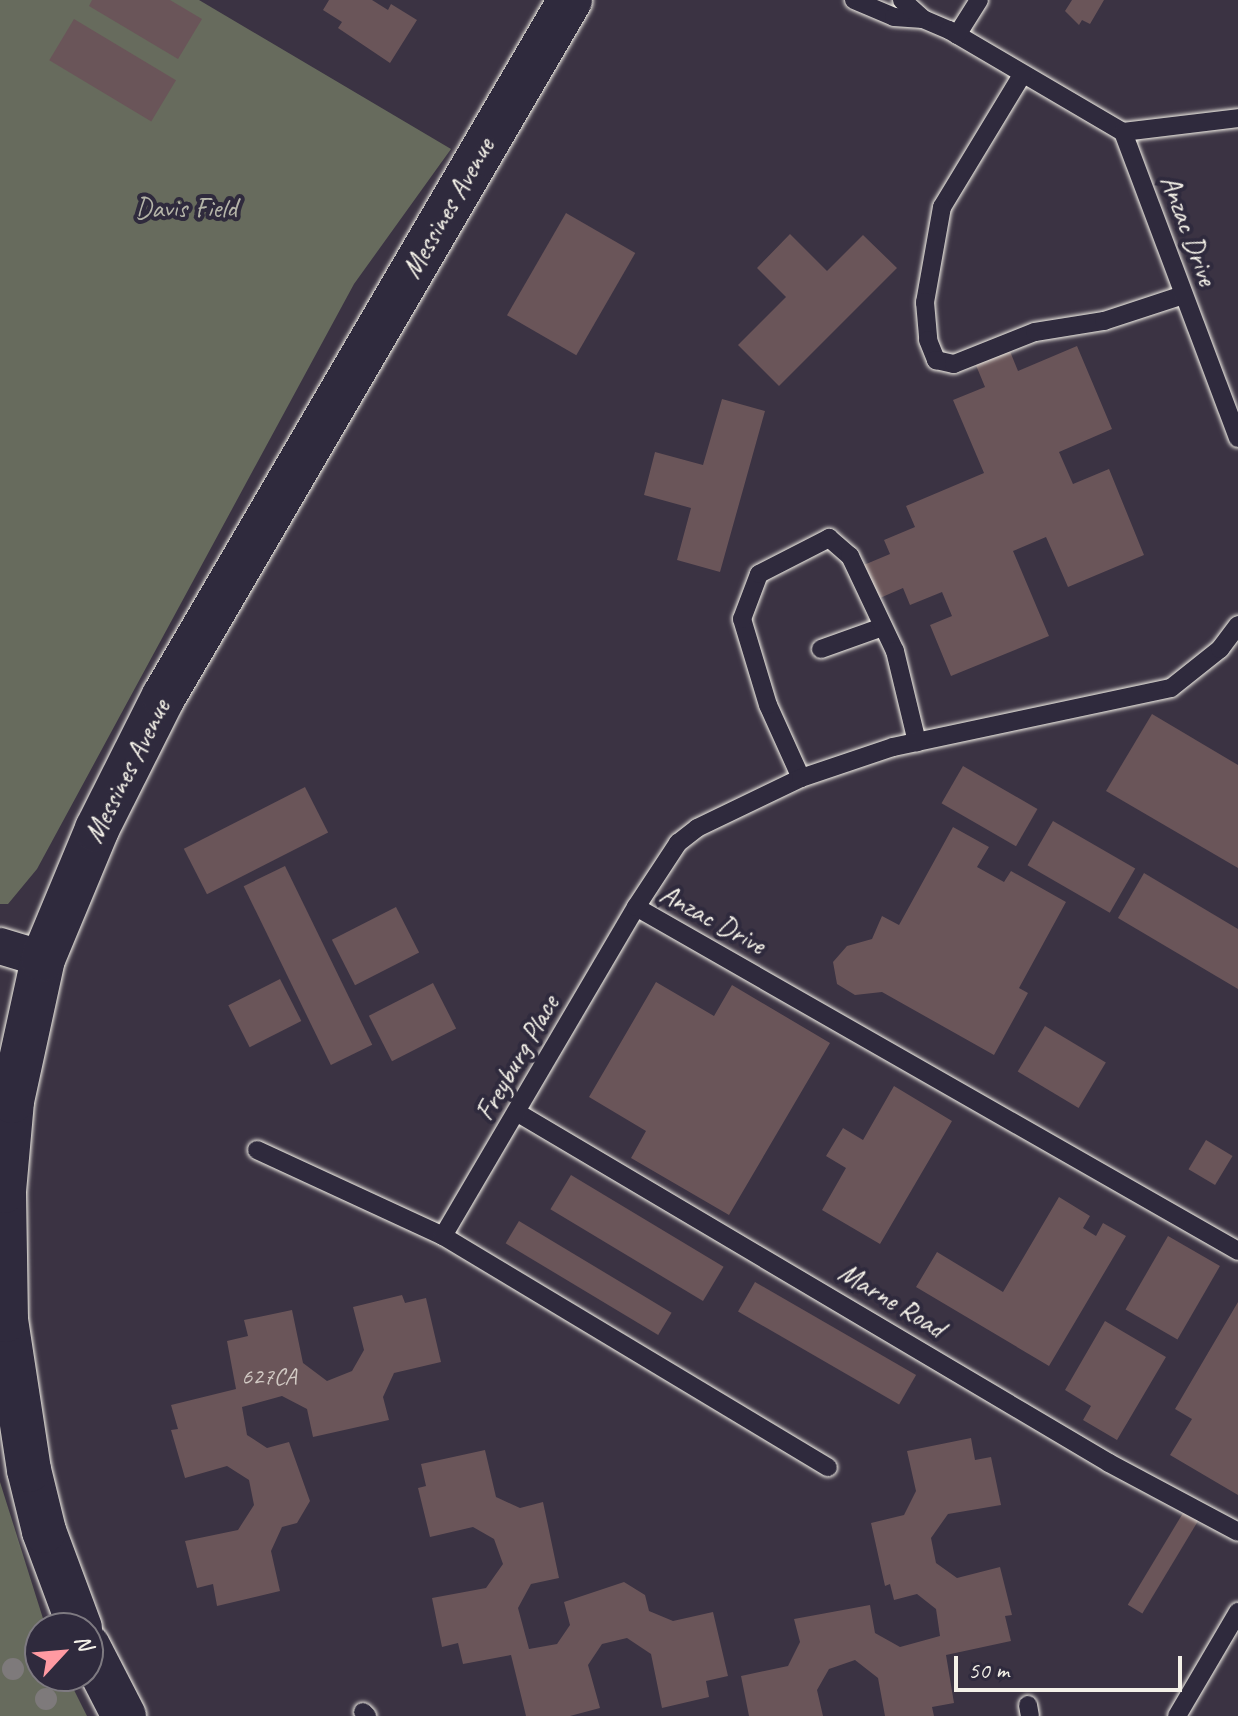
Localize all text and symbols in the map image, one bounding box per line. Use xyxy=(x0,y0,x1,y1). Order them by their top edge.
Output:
street label: Messines Avenue xyxy=(394,132,502,284)
street label: Anzac Drive xyxy=(1154,170,1224,290)
park label: Davis Field xyxy=(135,191,237,225)
street label: Messines Avenue xyxy=(77,694,177,848)
street label: Anzac Drive xyxy=(655,876,771,962)
street label: Freyburg Place xyxy=(468,989,566,1127)
street label: Marne Road xyxy=(833,1255,951,1345)
house number: 627CA xyxy=(241,1363,297,1391)
north arrow xyxy=(24,1612,104,1692)
text: N xyxy=(68,1630,99,1655)
scale bar xyxy=(958,1640,1186,1690)
text: 50 m xyxy=(968,1655,1009,1685)

